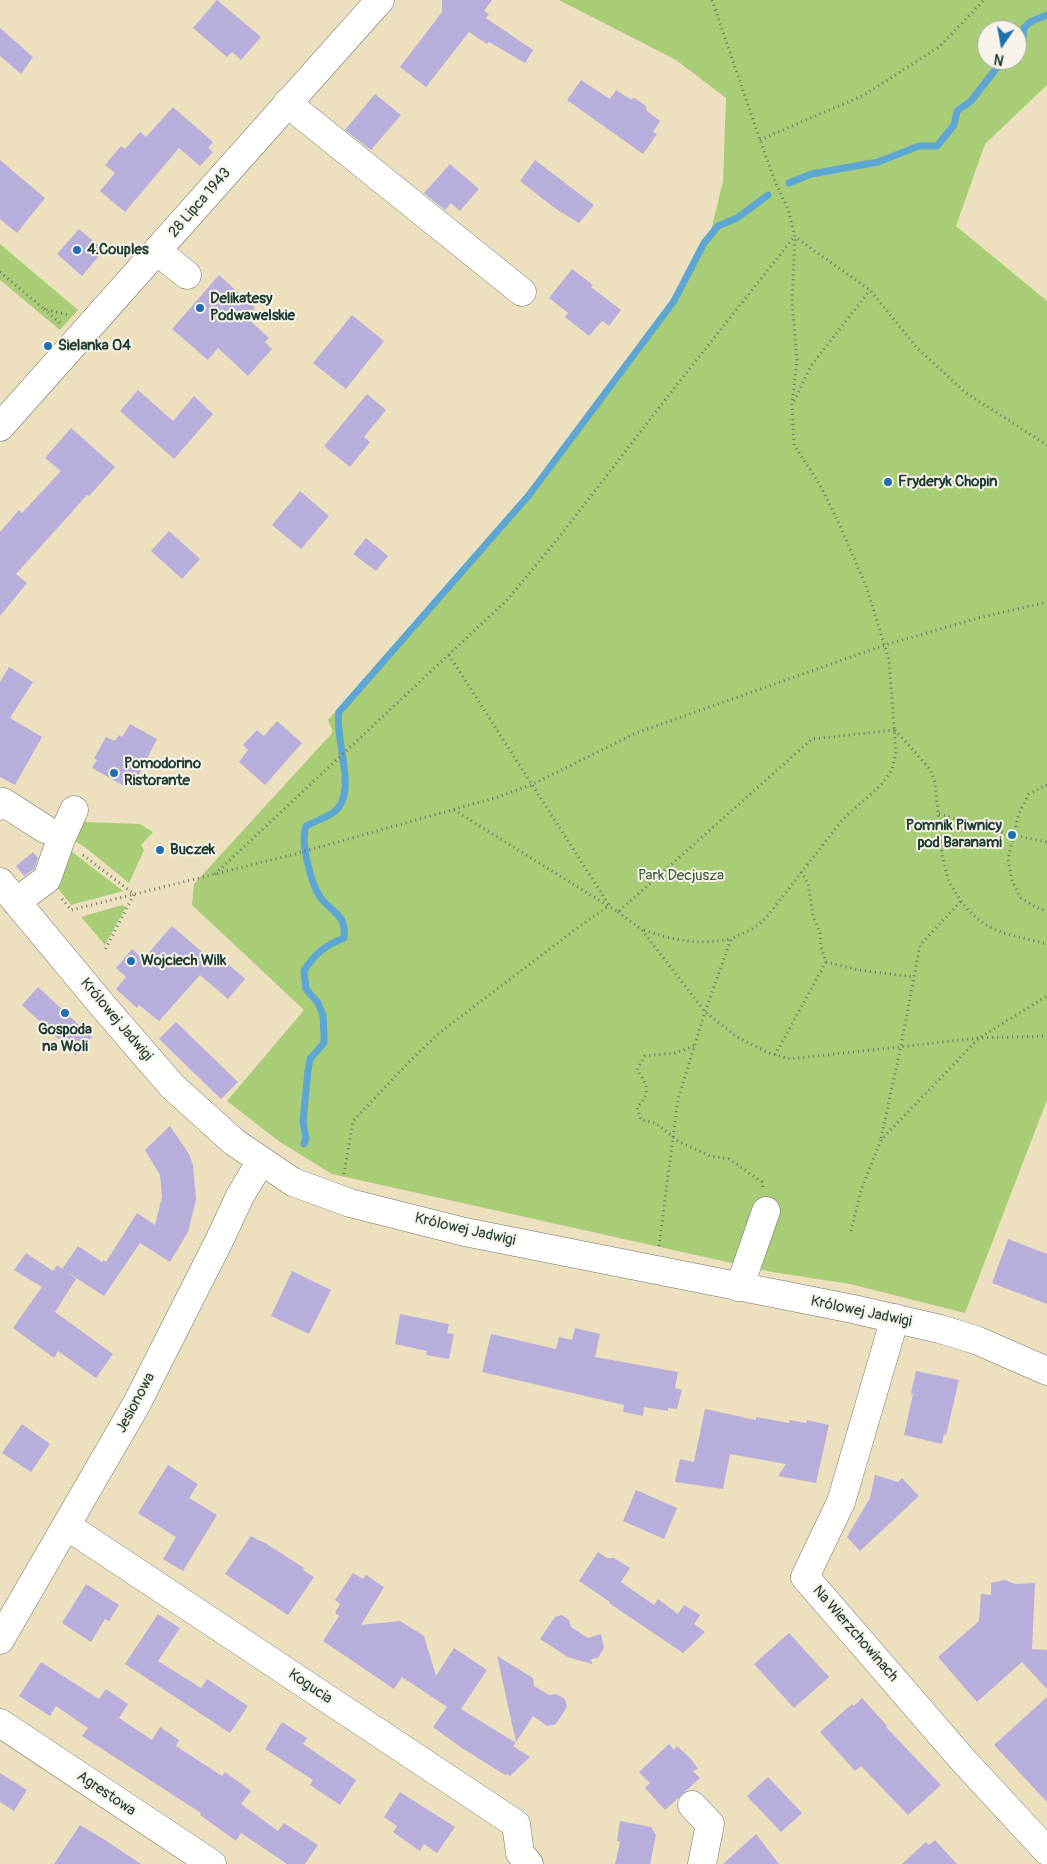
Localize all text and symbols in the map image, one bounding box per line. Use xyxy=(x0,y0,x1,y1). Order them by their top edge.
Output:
north arrow xyxy=(977,20,1027,70)
text: N xyxy=(993,50,1005,68)
street label: 28 Lipca 1943 xyxy=(165,165,235,241)
place label: 4.Couples xyxy=(87,241,149,259)
marker: 4.Couples xyxy=(71,244,83,256)
place label: Delikatesy Podwawelskie xyxy=(210,290,295,325)
marker: Delikatesy Podwawelskie xyxy=(194,302,206,314)
place label: Sielanka 04 xyxy=(58,337,131,355)
marker: Sielanka 04 xyxy=(42,340,54,352)
place label: Fryderyk Chopin xyxy=(898,473,998,491)
marker: Fryderyk Chopin xyxy=(882,476,894,488)
place label: Pomodorino Ristorante xyxy=(124,755,201,790)
marker: Pomodorino Ristorante xyxy=(108,767,120,779)
place label: Pomnik Piwnicy pod Baranami xyxy=(906,817,1002,852)
marker: Pomnik Piwnicy pod Baranami xyxy=(1006,829,1018,841)
place label: Buczek xyxy=(170,841,215,859)
marker: Buczek xyxy=(154,844,166,856)
park label: Park Decjusza xyxy=(638,867,724,885)
place label: Wojciech Wilk xyxy=(141,952,226,970)
marker: Wojciech Wilk xyxy=(125,955,137,967)
street label: Królowej Jadwigi xyxy=(76,975,156,1065)
marker: Gospoda na Woli xyxy=(59,1007,71,1019)
place label: Gospoda na Woli xyxy=(38,1021,92,1056)
street label: Królowej Jadwigi xyxy=(413,1210,517,1250)
street label: Królowej Jadwigi xyxy=(809,1293,913,1331)
street label: Jesionowa xyxy=(113,1370,159,1436)
street label: Na Wierzchowinach xyxy=(808,1582,902,1686)
street label: Kogucia xyxy=(284,1666,336,1708)
street label: Agrestowa xyxy=(73,1768,139,1820)

